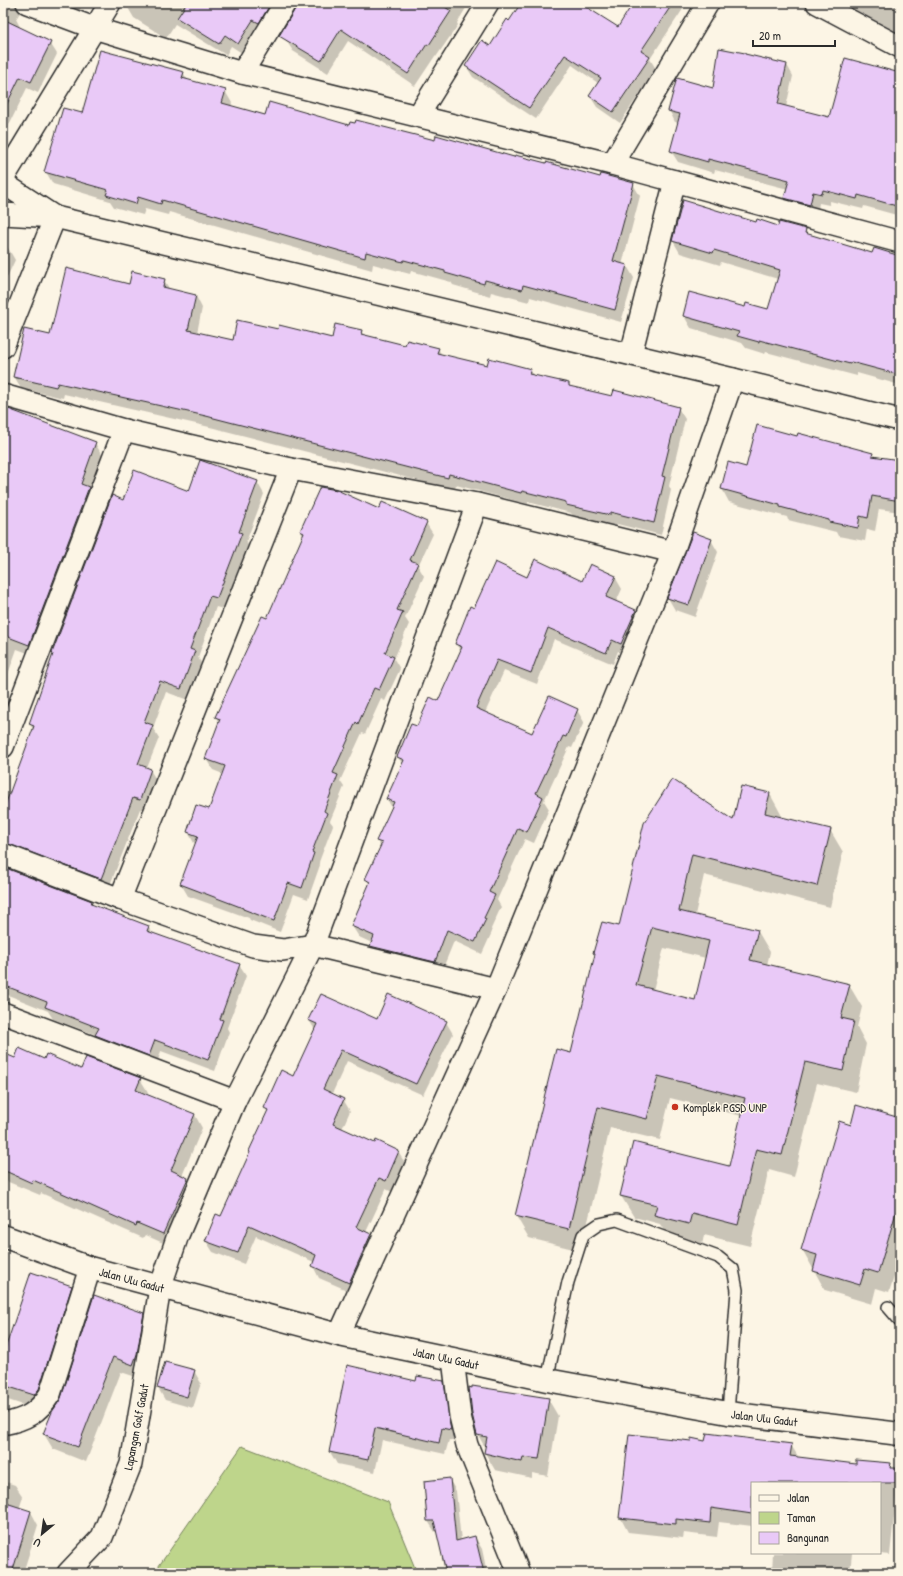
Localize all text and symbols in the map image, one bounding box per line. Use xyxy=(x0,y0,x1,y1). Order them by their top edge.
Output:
scale bar xyxy=(753,22,835,48)
text: 20 m xyxy=(759,27,781,44)
place label: Komplek PGSD UNP xyxy=(683,1099,768,1116)
marker: Komplek PGSD UNP xyxy=(670,1102,680,1112)
street label: Jalan Ulu Gadut xyxy=(97,1262,167,1296)
street label: Jalan Ulu Gadut xyxy=(412,1342,481,1373)
street label: Lapangan Golf Gadut xyxy=(119,1382,153,1472)
street label: Jalan Ulu Gadut xyxy=(730,1405,799,1430)
legend xyxy=(751,1482,881,1554)
text: Jalan xyxy=(787,1489,809,1506)
text: Taman xyxy=(787,1509,816,1526)
north arrow xyxy=(22,1514,62,1554)
text: Bangunan xyxy=(787,1529,829,1546)
text: U xyxy=(31,1535,43,1550)

